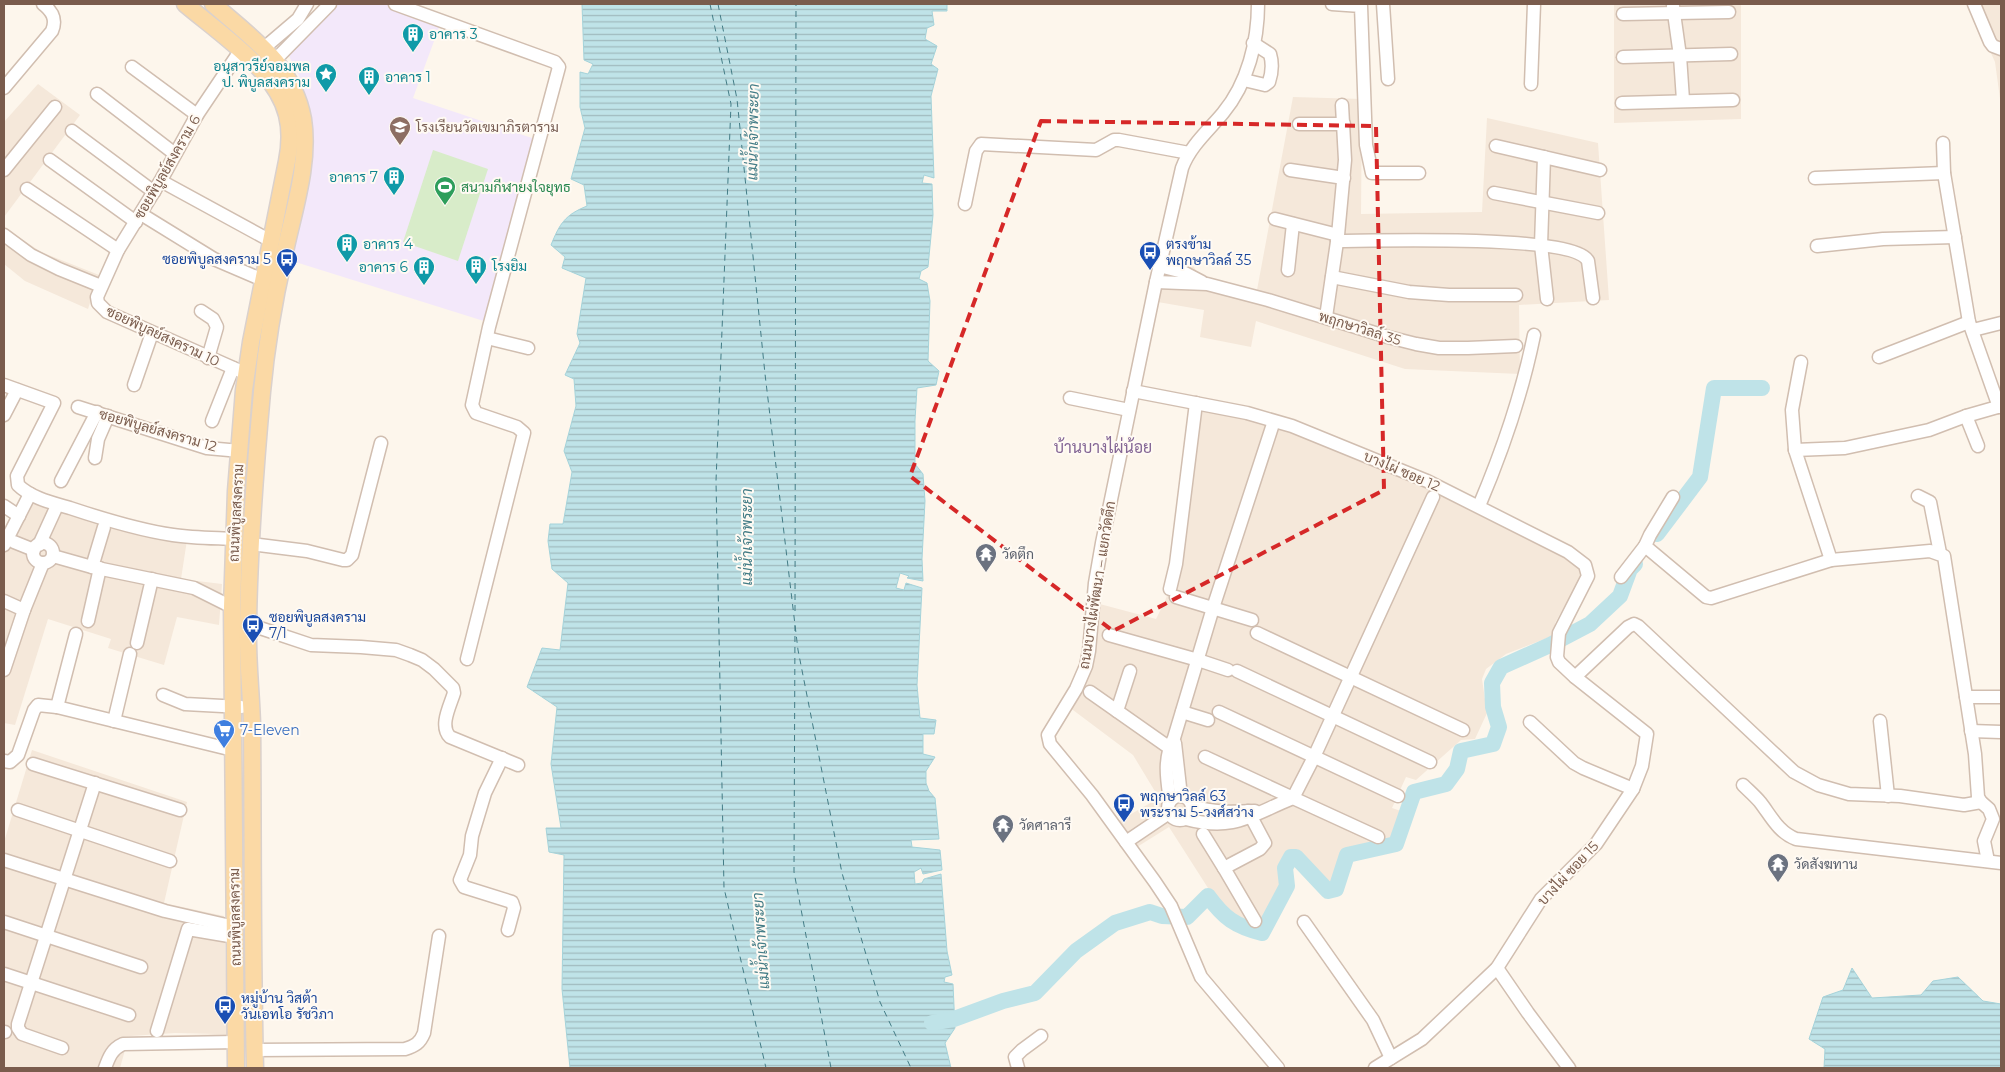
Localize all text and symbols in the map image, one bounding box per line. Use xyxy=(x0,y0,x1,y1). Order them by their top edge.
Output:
building icon: อาคาร 3 xyxy=(401,22,425,53)
place label: อาคาร 3 xyxy=(429,25,478,43)
place label: อนุสาวรีย์จอมพล ป. พิบูลสงคราม xyxy=(213,57,310,92)
place icon: อนุสาวรีย์จอมพล ป. พิบูลสงคราม xyxy=(314,62,338,93)
building icon: อาคาร 1 xyxy=(357,65,381,96)
place label: อาคาร 1 xyxy=(385,68,431,86)
water label: แม่น้ำเจ้าพระยา xyxy=(739,83,763,181)
street label: ซอยพิบูลย์สงคราม 6 xyxy=(130,111,205,223)
school or university icon: โรงเรียนวัดเขมาภิรตาราม xyxy=(388,115,412,146)
place label: โรงเรียนวัดเขมาภิรตาราม xyxy=(415,118,559,136)
building icon: อาคาร 7 xyxy=(382,165,406,196)
place label: อาคาร 7 xyxy=(329,168,378,186)
sports icon: สนามกีฬายงใจยุทธ xyxy=(433,175,457,206)
place label: สนามกีฬายงใจยุทธ xyxy=(461,178,571,197)
building icon: อาคาร 4 xyxy=(335,232,359,263)
place label: อาคาร 4 xyxy=(363,235,414,253)
place label: ตรงข้าม พฤกษาวิลล์ 35 xyxy=(1166,235,1251,269)
bus stop icon: ตรงข้าม พฤกษาวิลล์ 35 xyxy=(1138,240,1162,271)
bus stop icon: ซอยพิบูลสงคราม 5 xyxy=(275,247,299,278)
place label: ซอยพิบูลสงคราม 5 xyxy=(162,250,271,269)
building icon: โรงยิม xyxy=(464,254,488,285)
building icon: อาคาร 6 xyxy=(412,255,436,286)
place label: โรงยิม xyxy=(491,257,527,275)
place label: อาคาร 6 xyxy=(359,258,408,276)
street label: ซอยพิบูลย์สงคราม 10 xyxy=(103,302,223,371)
street label: พฤกษาวิลล์ 35 xyxy=(1317,307,1403,349)
street label: ซอยพิบูลย์สงคราม 12 xyxy=(97,405,219,456)
district label: บ้านบางไผ่น้อย xyxy=(1054,436,1152,457)
street label: บางไผ่ ซอย 12 xyxy=(1361,447,1443,495)
street label: ถนนพิบูลสงคราม xyxy=(224,463,249,563)
water label: แม่น้ำเจ้าพระยา xyxy=(734,489,756,585)
street label: ถนนบางไผ่พัฒนา – แยกวัดตึก xyxy=(1075,499,1119,671)
temple icon: วัดตึก xyxy=(974,542,998,573)
place label: วัดตึก xyxy=(1002,545,1034,563)
place label: ซอยพิบูลสงคราม 7/1 xyxy=(269,608,366,642)
bus stop icon: ซอยพิบูลสงคราม 7/1 xyxy=(241,613,265,644)
supermarket icon: 7-Eleven xyxy=(212,718,236,749)
place label: 7-Eleven xyxy=(240,721,300,739)
place label: พฤกษาวิลล์ 63 พระราม 5-วงศ์สว่าง xyxy=(1140,787,1254,821)
bus stop icon: พฤกษาวิลล์ 63 พระราม 5-วงศ์สว่าง xyxy=(1112,792,1136,823)
temple icon: วัดศาลารี xyxy=(991,813,1015,844)
place label: วัดศาลารี xyxy=(1019,816,1072,834)
street label: บางไผ่ ซอย 15 xyxy=(1534,837,1602,909)
temple icon: วัดสังฆทาน xyxy=(1766,852,1790,883)
place label: วัดสังฆทาน xyxy=(1794,855,1858,873)
street label: ถนนพิบูลสงคราม xyxy=(225,868,246,966)
water label: แม่น้ำเจ้าพระยา xyxy=(745,892,773,990)
place label: หมู่บ้าน วิสต้า วันเอทโอ รัชวิภา xyxy=(241,989,334,1023)
bus stop icon: หมู่บ้าน วิสต้า วันเอทโอ รัชวิภา xyxy=(213,994,237,1025)

